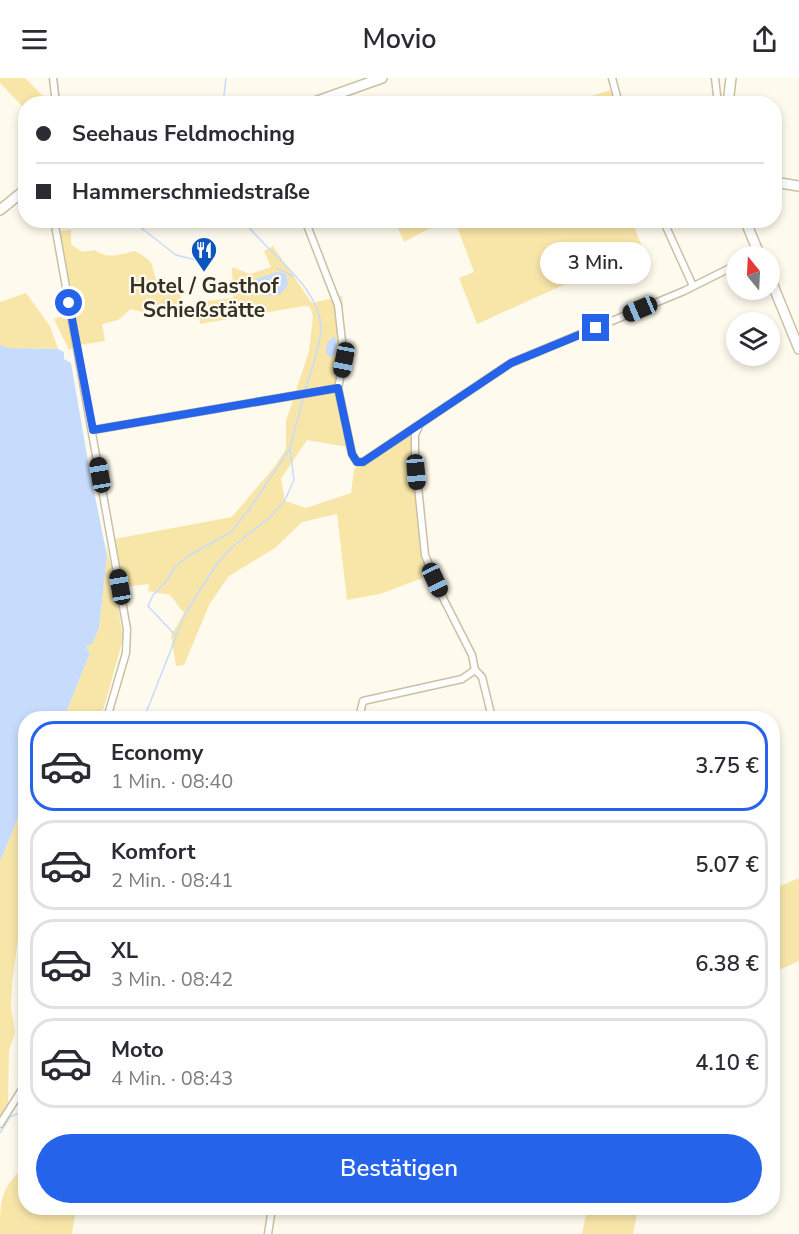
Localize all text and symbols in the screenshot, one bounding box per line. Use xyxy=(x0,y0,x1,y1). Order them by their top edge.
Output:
text: Movio xyxy=(362,21,437,58)
icon: menu xyxy=(18,23,51,56)
icon: share xyxy=(748,23,781,56)
text: Seehaus Feldmoching xyxy=(72,119,295,149)
text: Hammerschmiedstraße xyxy=(72,177,310,207)
restaurant icon: Hotel / Gasthof Schießstätte xyxy=(189,235,219,273)
callout: 3 Min. xyxy=(540,241,652,283)
north arrow xyxy=(726,246,780,300)
map controls xyxy=(726,246,780,366)
text: 3 Min. xyxy=(568,249,623,276)
place label: Hotel / Gasthof Schießstätte xyxy=(129,272,279,324)
route start xyxy=(55,289,82,316)
car xyxy=(620,294,660,324)
button: layers xyxy=(726,312,780,366)
route end xyxy=(582,314,609,341)
car xyxy=(332,341,356,379)
car xyxy=(405,453,427,491)
car xyxy=(88,456,112,494)
car xyxy=(419,560,451,600)
car xyxy=(108,568,132,606)
text: Economy xyxy=(111,738,203,768)
icon: car xyxy=(39,739,93,793)
text: 3.75 € xyxy=(695,751,759,781)
text: 1 Min. · 08:40 xyxy=(111,768,233,795)
text: Komfort xyxy=(111,837,195,867)
icon: car xyxy=(39,838,93,892)
text: 5.07 € xyxy=(695,850,759,880)
text: 2 Min. · 08:41 xyxy=(111,867,233,894)
text: XL xyxy=(111,936,138,966)
icon: car xyxy=(39,937,93,991)
text: 6.38 € xyxy=(695,949,759,979)
text: 3 Min. · 08:42 xyxy=(111,966,233,993)
text: Moto xyxy=(111,1035,164,1065)
icon: car xyxy=(39,1036,93,1090)
text: 4.10 € xyxy=(695,1048,759,1078)
text: 4 Min. · 08:43 xyxy=(111,1065,233,1092)
button: Bestätigen xyxy=(36,1134,762,1203)

